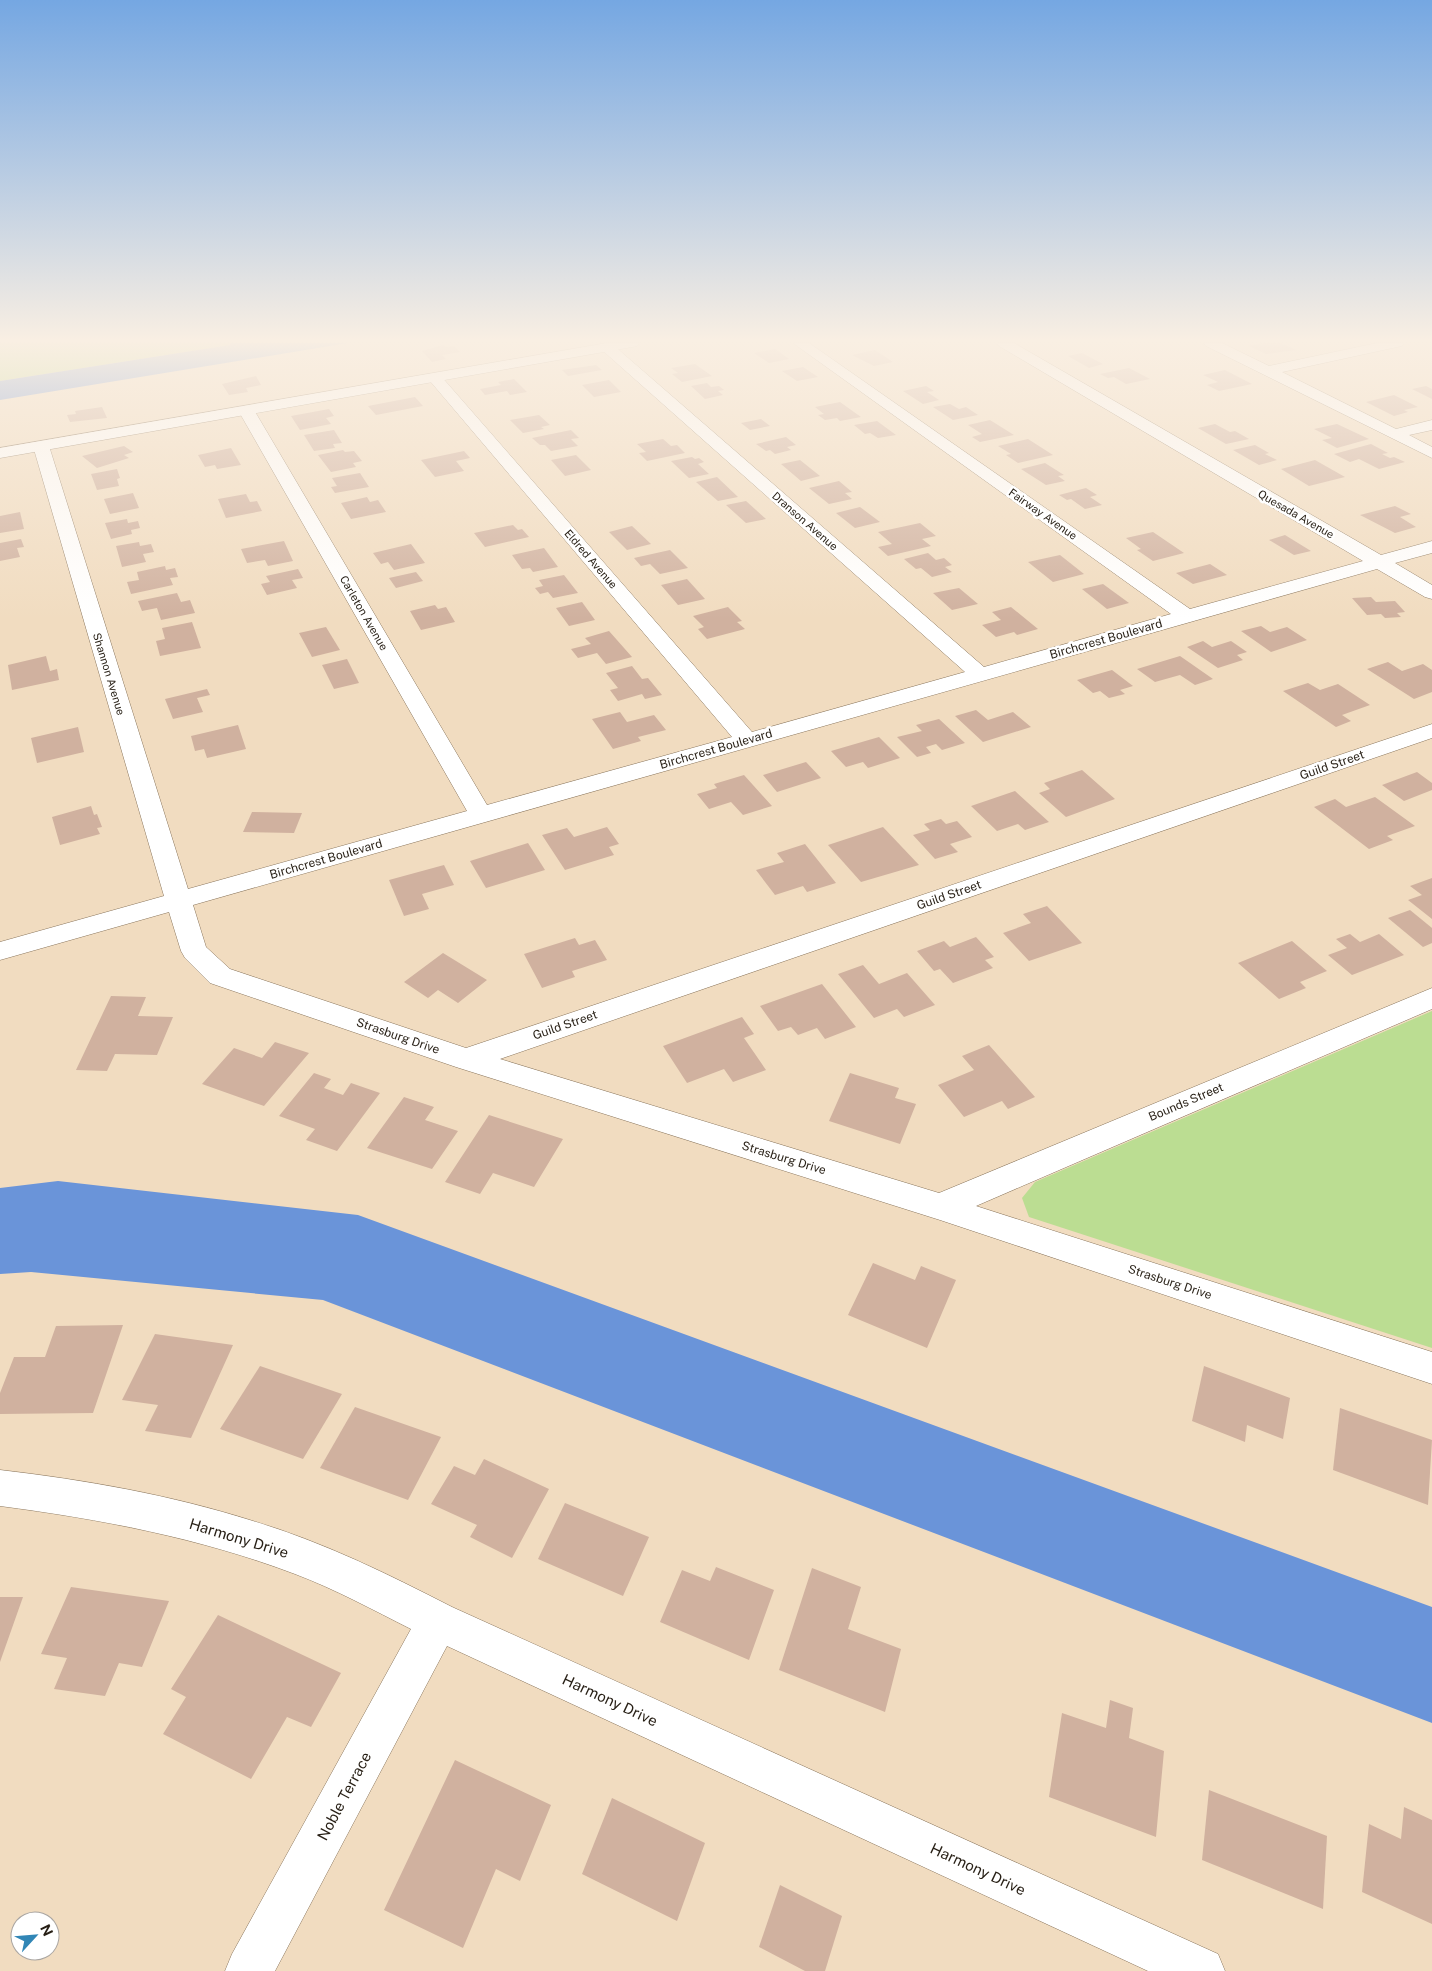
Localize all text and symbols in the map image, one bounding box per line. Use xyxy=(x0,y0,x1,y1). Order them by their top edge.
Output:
street label: Fairway Avenue xyxy=(1007,486,1079,542)
street label: Quesada Avenue xyxy=(1256,487,1336,541)
street label: Dranson Avenue xyxy=(770,489,840,553)
street label: Eldred Avenue xyxy=(562,527,620,591)
street label: Carleton Avenue xyxy=(338,574,390,652)
street label: Birchcrest Boulevard xyxy=(1048,616,1164,662)
street label: Shannon Avenue xyxy=(91,631,127,717)
street label: Birchcrest Boulevard xyxy=(658,726,774,772)
street label: Guild Street xyxy=(1298,747,1366,783)
street label: Birchcrest Boulevard xyxy=(268,836,384,882)
street label: Guild Street xyxy=(915,877,983,913)
street label: Guild Street xyxy=(531,1007,599,1043)
street label: Strasburg Drive xyxy=(354,1015,442,1057)
street label: Bounds Street xyxy=(1146,1080,1226,1124)
street label: Strasburg Drive xyxy=(740,1139,828,1178)
street label: Strasburg Drive xyxy=(1126,1262,1214,1302)
street label: Harmony Drive xyxy=(187,1515,291,1561)
street label: Harmony Drive xyxy=(560,1671,660,1729)
street label: Noble Terrace xyxy=(314,1749,374,1843)
street label: Harmony Drive xyxy=(928,1840,1028,1898)
north arrow xyxy=(10,1911,60,1961)
text: N xyxy=(37,1922,56,1939)

